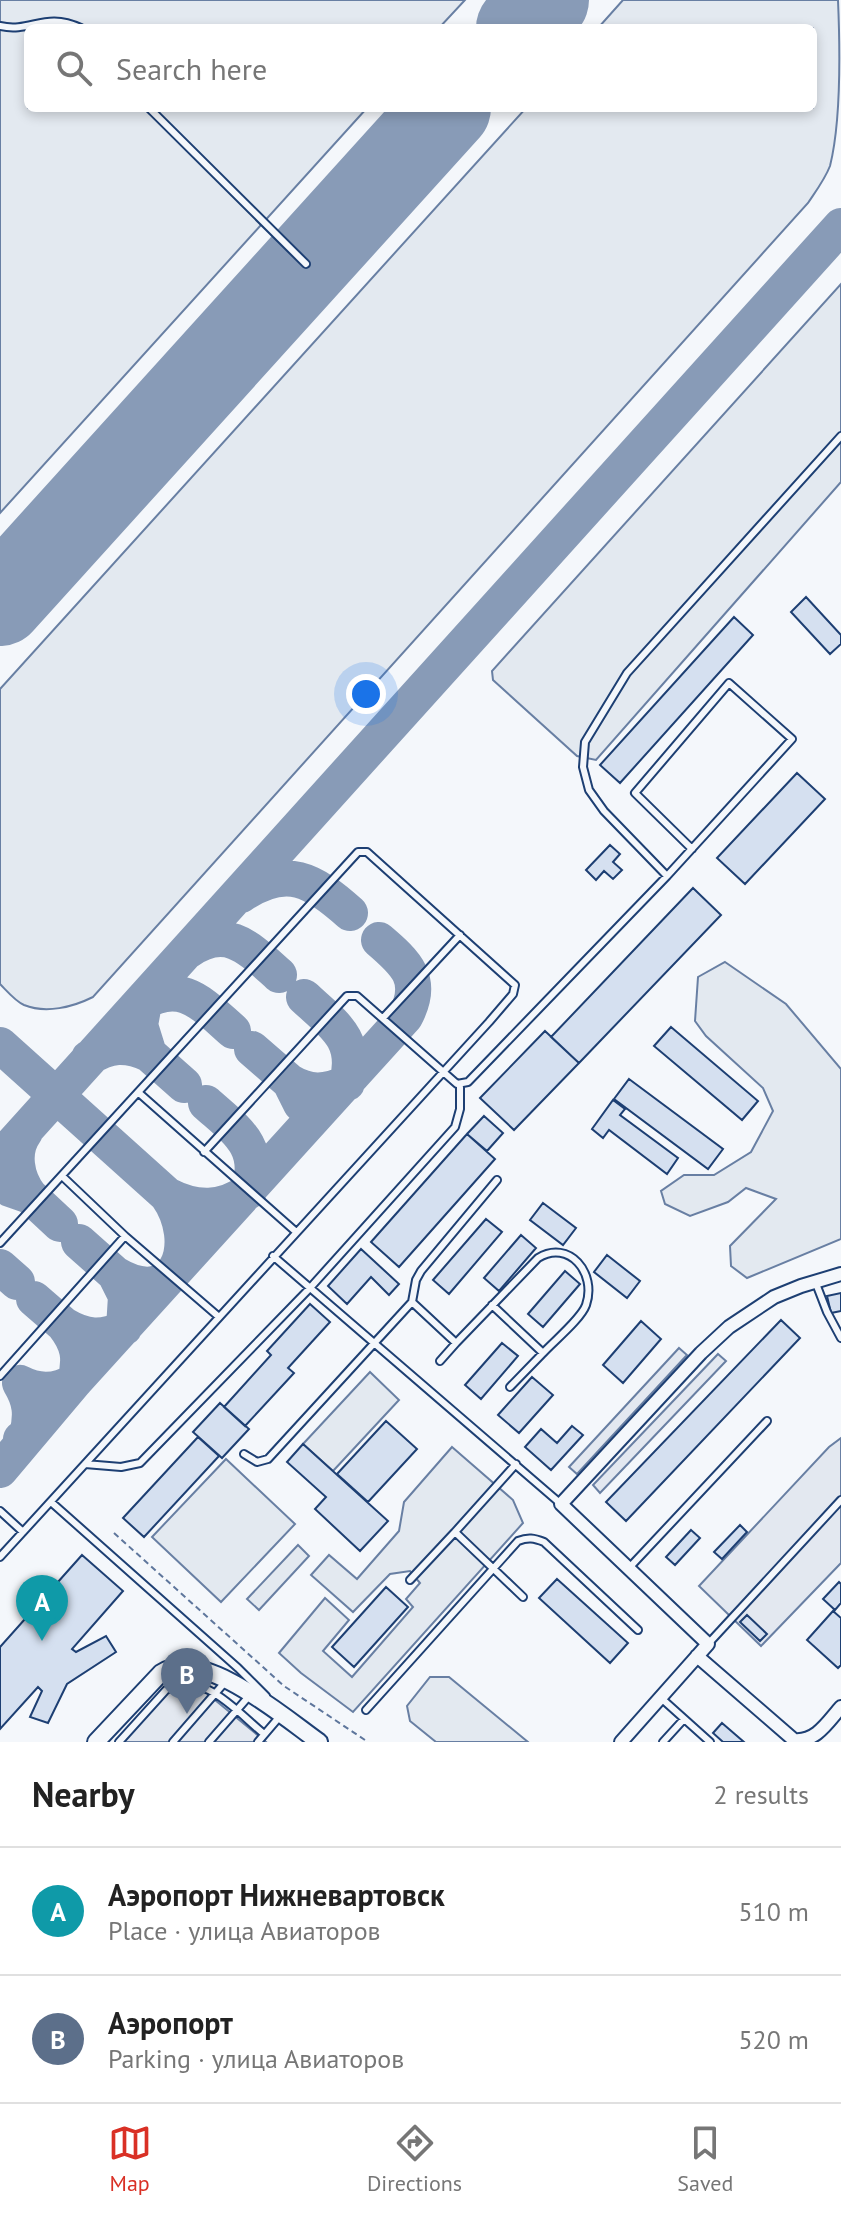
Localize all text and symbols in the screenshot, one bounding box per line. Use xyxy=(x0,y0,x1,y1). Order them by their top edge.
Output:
search box xyxy=(24,24,817,112)
icon: search xyxy=(52,46,96,90)
text: Search here xyxy=(116,49,267,88)
your location xyxy=(346,674,386,714)
pin: A xyxy=(16,1575,68,1641)
pin: B xyxy=(161,1648,213,1714)
text: Nearby xyxy=(32,1772,134,1816)
text: 2 results xyxy=(714,1778,809,1811)
text: Аэропорт Нижневартовск xyxy=(108,1875,445,1914)
text: A xyxy=(50,1895,66,1928)
text: 510 m xyxy=(738,1895,809,1928)
text: Place · улица Авиаторов xyxy=(108,1914,381,1947)
text: Аэропорт xyxy=(108,2003,233,2042)
text: B xyxy=(50,2023,66,2056)
text: 520 m xyxy=(738,2023,809,2056)
text: Parking · улица Авиаторов xyxy=(108,2042,404,2075)
tab: Map xyxy=(108,2121,152,2197)
tab: Directions xyxy=(367,2121,462,2197)
tab: Saved xyxy=(677,2121,733,2197)

